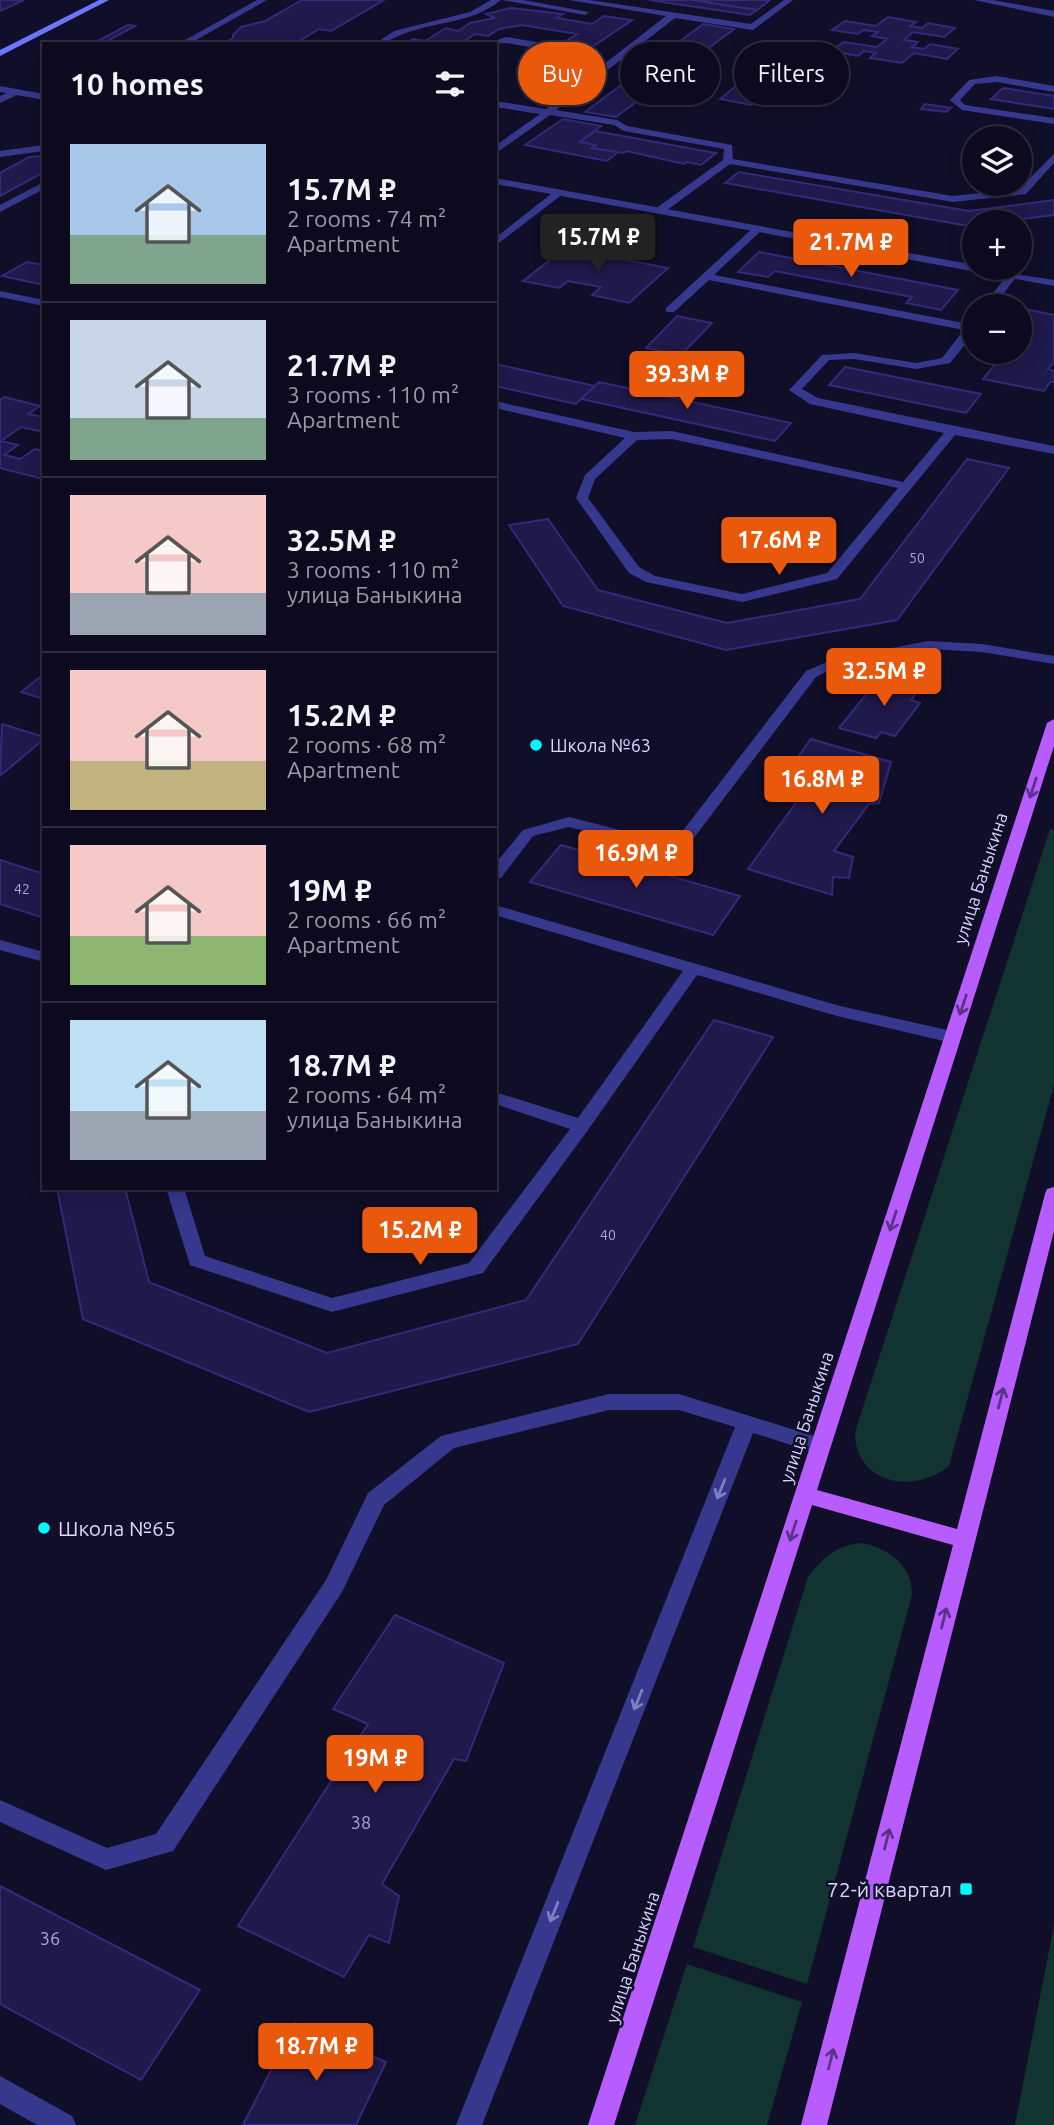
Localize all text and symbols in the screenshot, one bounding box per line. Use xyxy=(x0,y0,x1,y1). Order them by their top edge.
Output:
chip: Buy xyxy=(518,42,606,105)
chip: Rent xyxy=(620,42,720,105)
chip: Filters xyxy=(734,42,849,105)
icon: filters xyxy=(431,65,469,103)
text: 10 homes xyxy=(70,67,204,101)
map controls xyxy=(962,126,1032,364)
button: layers xyxy=(962,126,1032,196)
icon: home xyxy=(126,172,210,256)
text: 15.7M ₽ xyxy=(287,172,396,206)
text: 2 rooms · 74 m² xyxy=(287,206,446,231)
button: + xyxy=(962,210,1032,280)
pin: 15.7M ₽ xyxy=(533,215,663,274)
pin: 21.7M ₽ xyxy=(786,219,916,279)
text: 15.7M ₽ xyxy=(556,224,640,249)
text: 21.7M ₽ xyxy=(809,229,893,254)
text: Apartment xyxy=(287,231,400,256)
button: − xyxy=(962,294,1032,364)
icon: home xyxy=(126,348,210,432)
text: 21.7M ₽ xyxy=(287,348,396,382)
pin: 39.3M ₽ xyxy=(622,352,752,411)
text: 39.3M ₽ xyxy=(645,361,729,386)
text: 3 rooms · 110 m² xyxy=(287,382,459,407)
text: Apartment xyxy=(287,407,400,432)
pin: 17.6M ₽ xyxy=(714,518,844,577)
icon: home xyxy=(126,523,210,607)
text: 32.5M ₽ xyxy=(287,523,396,557)
text: 17.6M ₽ xyxy=(737,527,821,552)
house number: 50 xyxy=(909,550,925,566)
text: 3 rooms · 110 m² xyxy=(287,557,459,582)
text: улица Баныкина xyxy=(287,582,462,607)
pin: 32.5M ₽ xyxy=(819,648,949,708)
text: 32.5M ₽ xyxy=(842,658,926,683)
icon: home xyxy=(126,698,210,782)
text: 15.2M ₽ xyxy=(287,698,396,732)
text: 2 rooms · 68 m² xyxy=(287,732,446,757)
place label: Школа №63 xyxy=(550,735,651,755)
marker: Школа №63 xyxy=(528,737,544,753)
pin: 16.8M ₽ xyxy=(757,756,887,816)
text: Apartment xyxy=(287,757,400,782)
text: 16.8M ₽ xyxy=(780,766,864,791)
one-way arrow xyxy=(1026,777,1038,799)
street label: улица Баныкина xyxy=(949,810,1011,946)
pin: 16.9M ₽ xyxy=(571,830,701,890)
text: 16.9M ₽ xyxy=(594,840,678,865)
icon: home xyxy=(126,873,210,957)
text: 19M ₽ xyxy=(287,873,372,907)
house number: 42 xyxy=(14,881,30,897)
text: 2 rooms · 66 m² xyxy=(287,907,446,932)
text: Apartment xyxy=(287,932,400,957)
one-way arrow xyxy=(956,993,968,1015)
icon: home xyxy=(126,1048,210,1132)
text: 18.7M ₽ xyxy=(287,1048,396,1082)
text: 2 rooms · 64 m² xyxy=(287,1082,446,1107)
text: улица Баныкина xyxy=(287,1107,462,1132)
pin: 15.2M ₽ xyxy=(355,1208,485,1267)
one-way arrow xyxy=(886,1210,899,1232)
text: 15.2M ₽ xyxy=(378,1217,462,1242)
house number: 40 xyxy=(600,1227,616,1243)
street label: улица Баныкина xyxy=(775,1349,837,1485)
one-way arrow xyxy=(995,1387,1008,1410)
one-way arrow xyxy=(714,1477,727,1499)
place label: Школа №65 xyxy=(58,1516,176,1540)
marker: Школа №65 xyxy=(36,1520,52,1536)
one-way arrow xyxy=(786,1520,799,1542)
one-way arrow xyxy=(938,1607,951,1630)
one-way arrow xyxy=(630,1689,643,1711)
pin: 19M ₽ xyxy=(326,1736,424,1795)
text: 19M ₽ xyxy=(343,1745,407,1770)
house number: 38 xyxy=(351,1812,371,1832)
one-way arrow xyxy=(881,1828,894,1850)
place label: 72-й квартал xyxy=(827,1877,952,1901)
marker: 72-й квартал xyxy=(958,1881,974,1897)
street label: улица Баныкина xyxy=(601,1889,663,2025)
one-way arrow xyxy=(546,1900,559,1922)
house number: 36 xyxy=(40,1928,60,1948)
pin: 18.7M ₽ xyxy=(251,2024,381,2083)
text: 18.7M ₽ xyxy=(274,2033,358,2058)
one-way arrow xyxy=(825,2048,838,2071)

